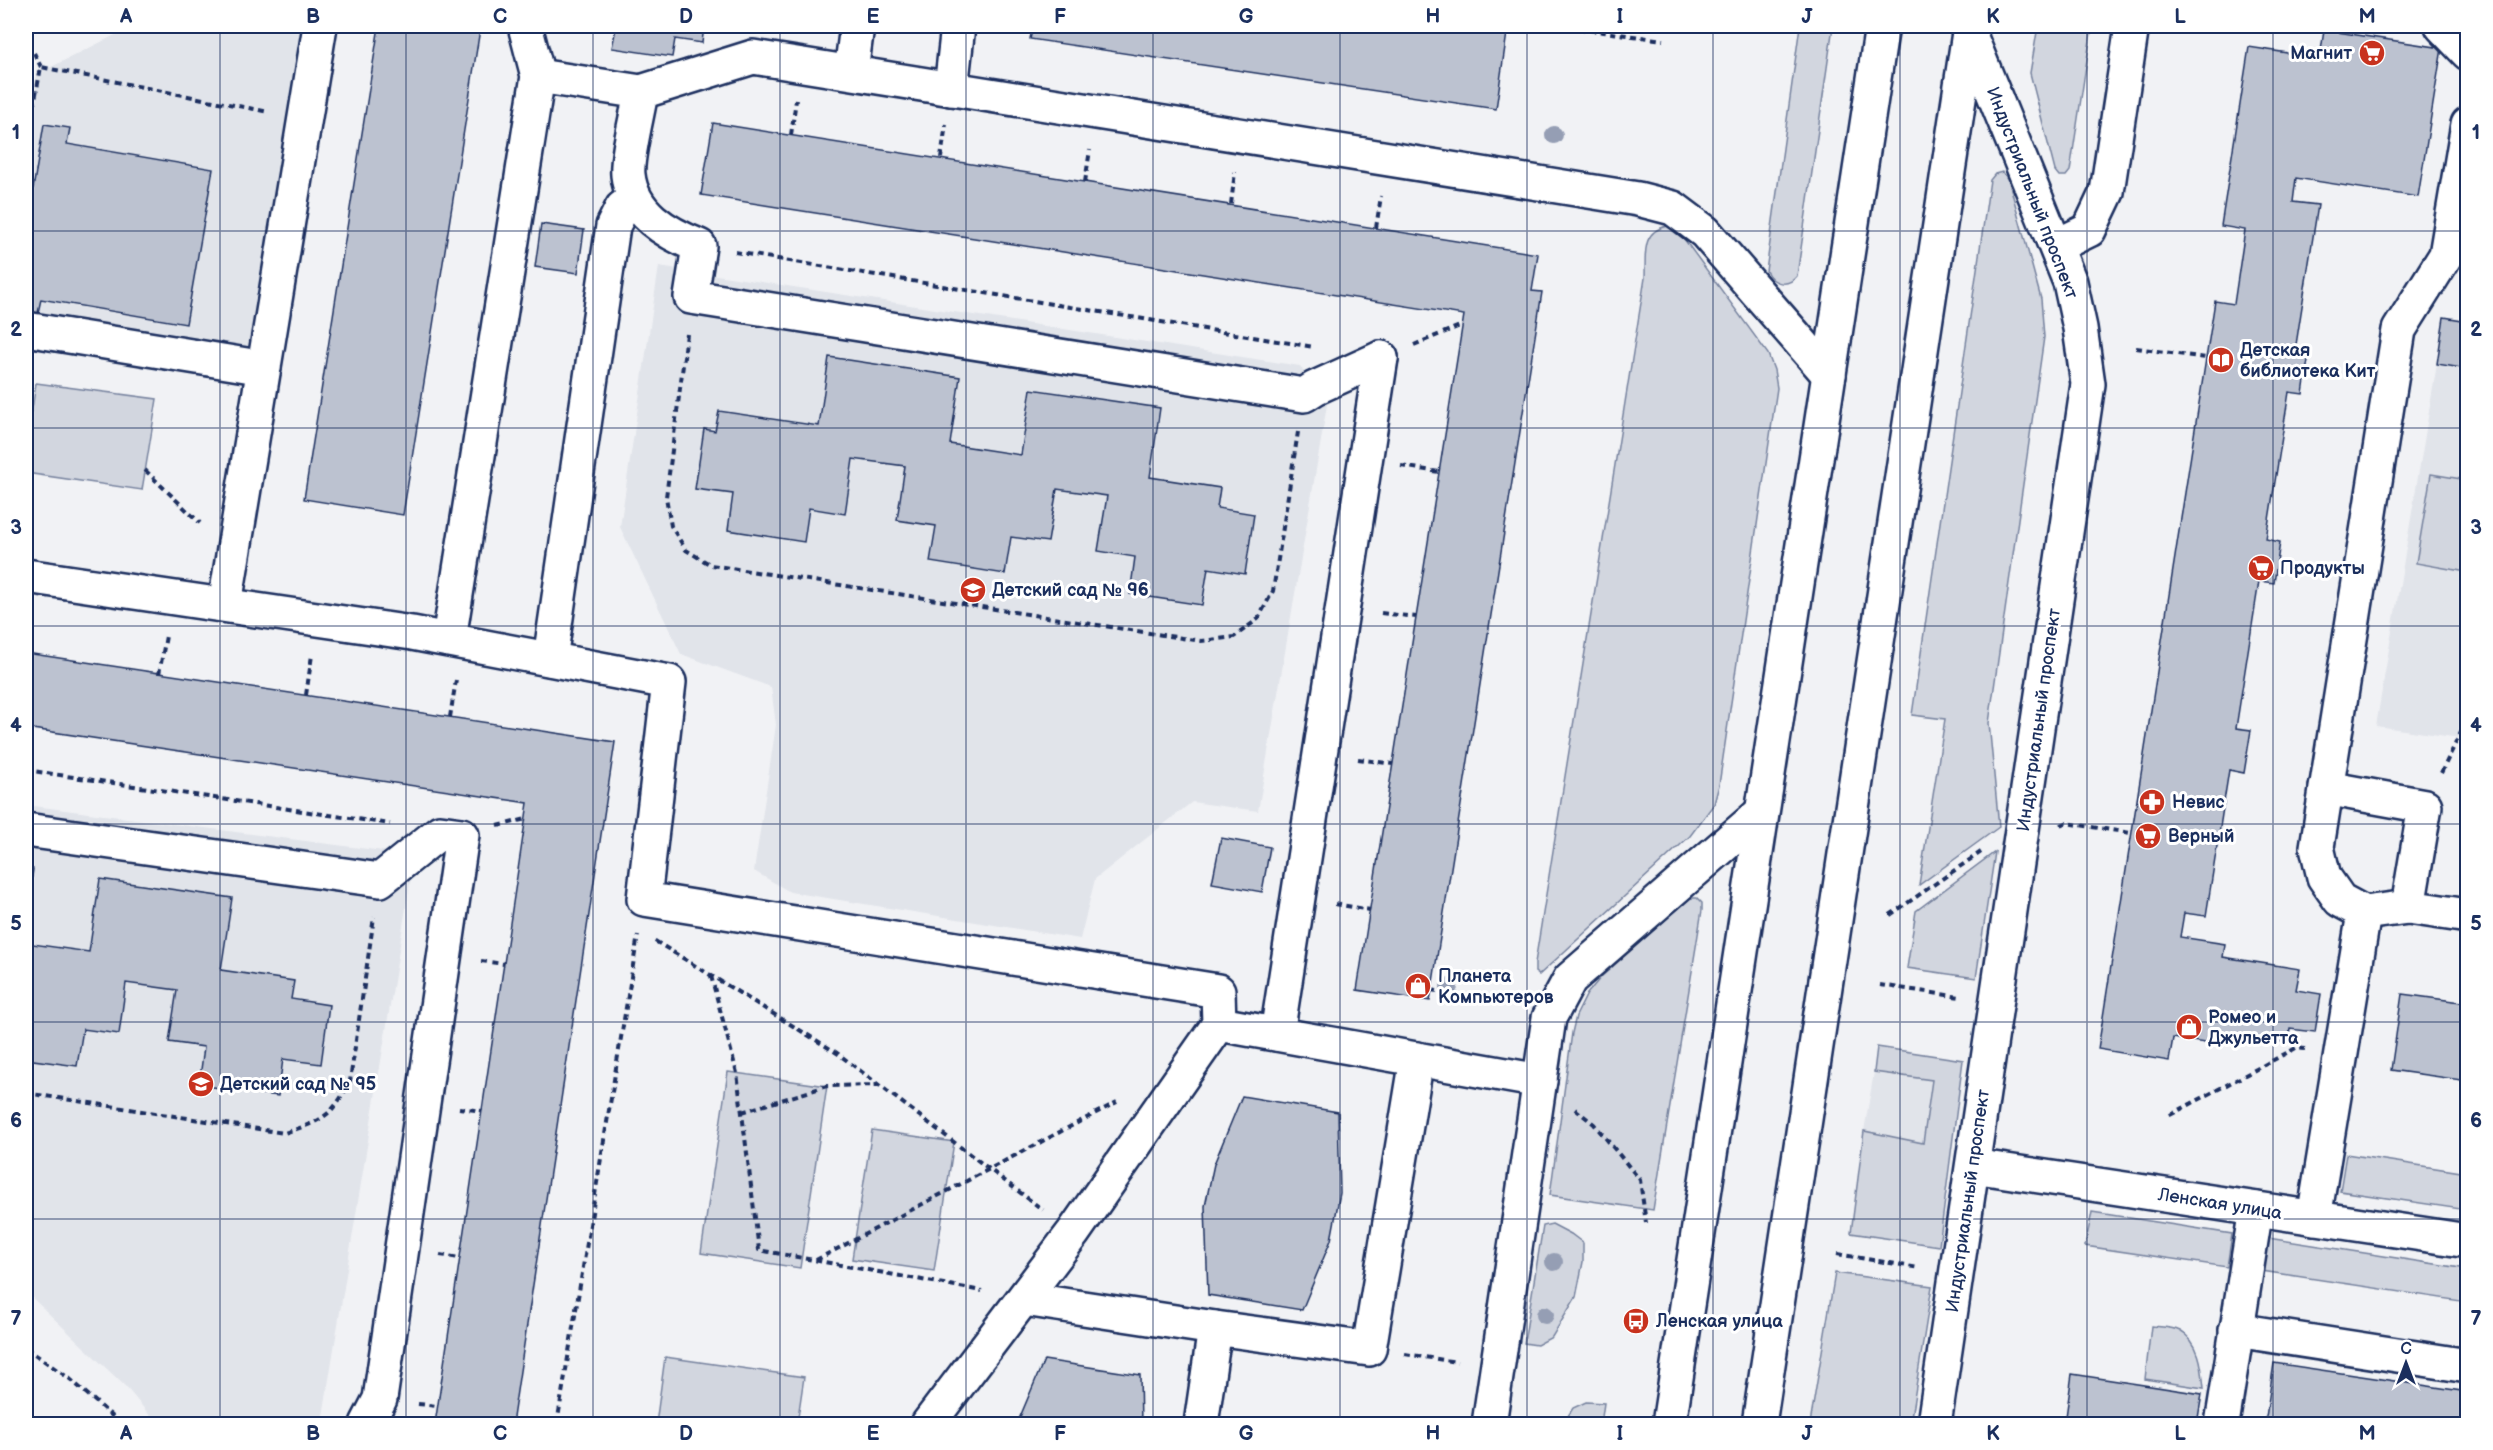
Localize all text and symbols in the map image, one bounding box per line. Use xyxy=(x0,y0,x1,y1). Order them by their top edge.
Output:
text: A xyxy=(119,5,133,29)
text: B xyxy=(306,5,320,29)
text: C xyxy=(493,5,507,29)
text: D xyxy=(679,5,693,29)
text: E xyxy=(867,5,880,29)
text: F xyxy=(1054,5,1066,29)
text: G xyxy=(1239,5,1254,29)
text: H xyxy=(1426,5,1440,29)
text: I xyxy=(1617,5,1623,29)
text: J xyxy=(1802,5,1814,29)
text: K xyxy=(1986,5,2000,29)
text: L xyxy=(2174,5,2186,29)
text: M xyxy=(2358,5,2376,29)
supermarket icon: Магнит xyxy=(2357,38,2387,68)
place label: Магнит xyxy=(2290,43,2352,64)
street label: Индустриальный проспект xyxy=(1982,84,2082,303)
text: 1 xyxy=(12,121,20,145)
text: 1 xyxy=(2472,121,2480,145)
text: 2 xyxy=(10,318,22,342)
text: 2 xyxy=(2470,318,2482,342)
place label: Детская библиотека Кит xyxy=(2240,340,2376,382)
library icon: Детская библиотека Кит xyxy=(2206,345,2236,375)
text: 3 xyxy=(10,516,22,540)
text: 3 xyxy=(2470,516,2482,540)
supermarket icon: Продукты xyxy=(2246,553,2276,583)
place label: Продукты xyxy=(2280,558,2365,579)
school or university icon: Детский сад № 96 xyxy=(958,575,988,605)
place label: Детский сад № 96 xyxy=(992,580,1149,601)
street label: Индустриальный проспект xyxy=(2013,606,2065,833)
text: 4 xyxy=(10,714,22,738)
text: 4 xyxy=(2470,714,2482,738)
pharmacy icon: Невис xyxy=(2137,787,2167,817)
place label: Невис xyxy=(2172,792,2225,813)
supermarket icon: Верный xyxy=(2133,821,2163,851)
place label: Верный xyxy=(2168,826,2234,847)
text: 5 xyxy=(10,912,22,936)
text: 5 xyxy=(2470,912,2482,936)
place label: Планета Компьютеров xyxy=(1438,966,1554,1008)
shop icon: Планета Компьютеров xyxy=(1403,971,1433,1001)
place label: Ромео и Джульетта xyxy=(2208,1007,2299,1049)
shop icon: Ромео и Джульетта xyxy=(2174,1012,2204,1042)
school or university icon: Детский сад № 95 xyxy=(186,1069,216,1099)
place label: Детский сад № 95 xyxy=(220,1074,376,1095)
street label: Индустриальный проспект xyxy=(1942,1087,1994,1314)
text: 6 xyxy=(10,1109,22,1133)
text: 6 xyxy=(2470,1109,2482,1133)
street label: Ленская улица xyxy=(2156,1184,2284,1224)
bus stop icon: Ленская улица xyxy=(1621,1306,1651,1336)
text: 7 xyxy=(10,1307,22,1331)
text: 7 xyxy=(2470,1307,2482,1331)
place label: Ленская улица xyxy=(1655,1311,1783,1332)
north arrow xyxy=(2376,1333,2436,1393)
text: С xyxy=(2400,1340,2412,1359)
text: A xyxy=(119,1422,133,1446)
text: B xyxy=(306,1422,320,1446)
text: C xyxy=(493,1422,507,1446)
text: D xyxy=(679,1422,693,1446)
text: E xyxy=(867,1422,880,1446)
text: F xyxy=(1054,1422,1066,1446)
text: G xyxy=(1239,1422,1254,1446)
text: H xyxy=(1426,1422,1440,1446)
text: I xyxy=(1617,1422,1623,1446)
text: J xyxy=(1802,1422,1814,1446)
text: K xyxy=(1986,1422,2000,1446)
text: L xyxy=(2174,1422,2186,1446)
text: M xyxy=(2358,1422,2376,1446)

